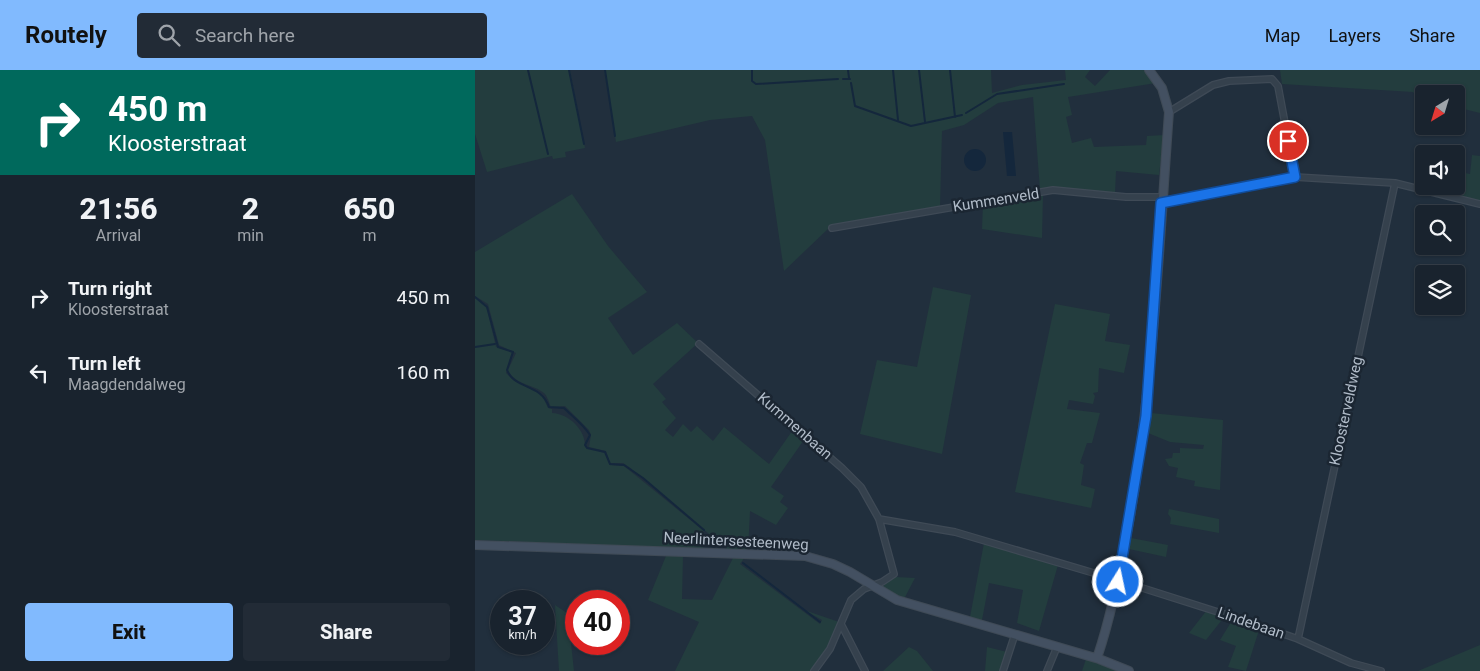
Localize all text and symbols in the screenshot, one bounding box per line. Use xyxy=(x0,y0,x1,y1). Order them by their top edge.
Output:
search box xyxy=(137,13,487,58)
text: Routely xyxy=(25,21,107,49)
icon: search xyxy=(155,21,183,49)
text: Search here xyxy=(195,24,295,47)
text: Map xyxy=(1265,25,1300,46)
text: Layers xyxy=(1328,25,1381,46)
text: Share xyxy=(1409,25,1455,46)
north arrow xyxy=(1415,85,1465,135)
map controls xyxy=(1415,85,1465,315)
text: 450 m xyxy=(108,89,207,130)
icon: right xyxy=(25,90,90,155)
pin xyxy=(1267,120,1309,162)
icon: arrive xyxy=(1274,127,1302,155)
text: Kloosterstraat xyxy=(108,131,247,156)
button: sound xyxy=(1415,145,1465,195)
street label: Kummenveld xyxy=(951,184,1041,216)
text: 21:56 xyxy=(80,191,158,226)
text: 2 xyxy=(242,191,259,226)
text: 650 xyxy=(343,191,395,226)
button: search xyxy=(1415,205,1465,255)
text: Arrival xyxy=(96,226,141,245)
text: min xyxy=(237,226,264,245)
text: m xyxy=(362,226,376,245)
button: layers xyxy=(1415,265,1465,315)
text: Turn right xyxy=(68,277,152,300)
icon: right xyxy=(25,284,53,312)
text: 450 m xyxy=(397,286,450,309)
text: Kloosterstraat xyxy=(68,300,169,319)
text: Turn left xyxy=(68,352,141,375)
street label: Kloosterveldweg xyxy=(1326,355,1366,467)
icon: left xyxy=(25,359,53,387)
text: 160 m xyxy=(397,361,450,384)
text: Maagdendalweg xyxy=(68,375,186,394)
street label: Kummenbaan xyxy=(754,389,836,463)
street label: Neerlintersesteenweg xyxy=(663,528,809,554)
position arrow xyxy=(1091,555,1143,607)
speed limit sign: 40 xyxy=(565,590,630,655)
text: 37 xyxy=(508,602,537,631)
button: Exit xyxy=(25,603,233,661)
button: Share xyxy=(243,603,450,661)
street label: Lindebaan xyxy=(1215,603,1287,643)
text: km/h xyxy=(508,628,537,642)

